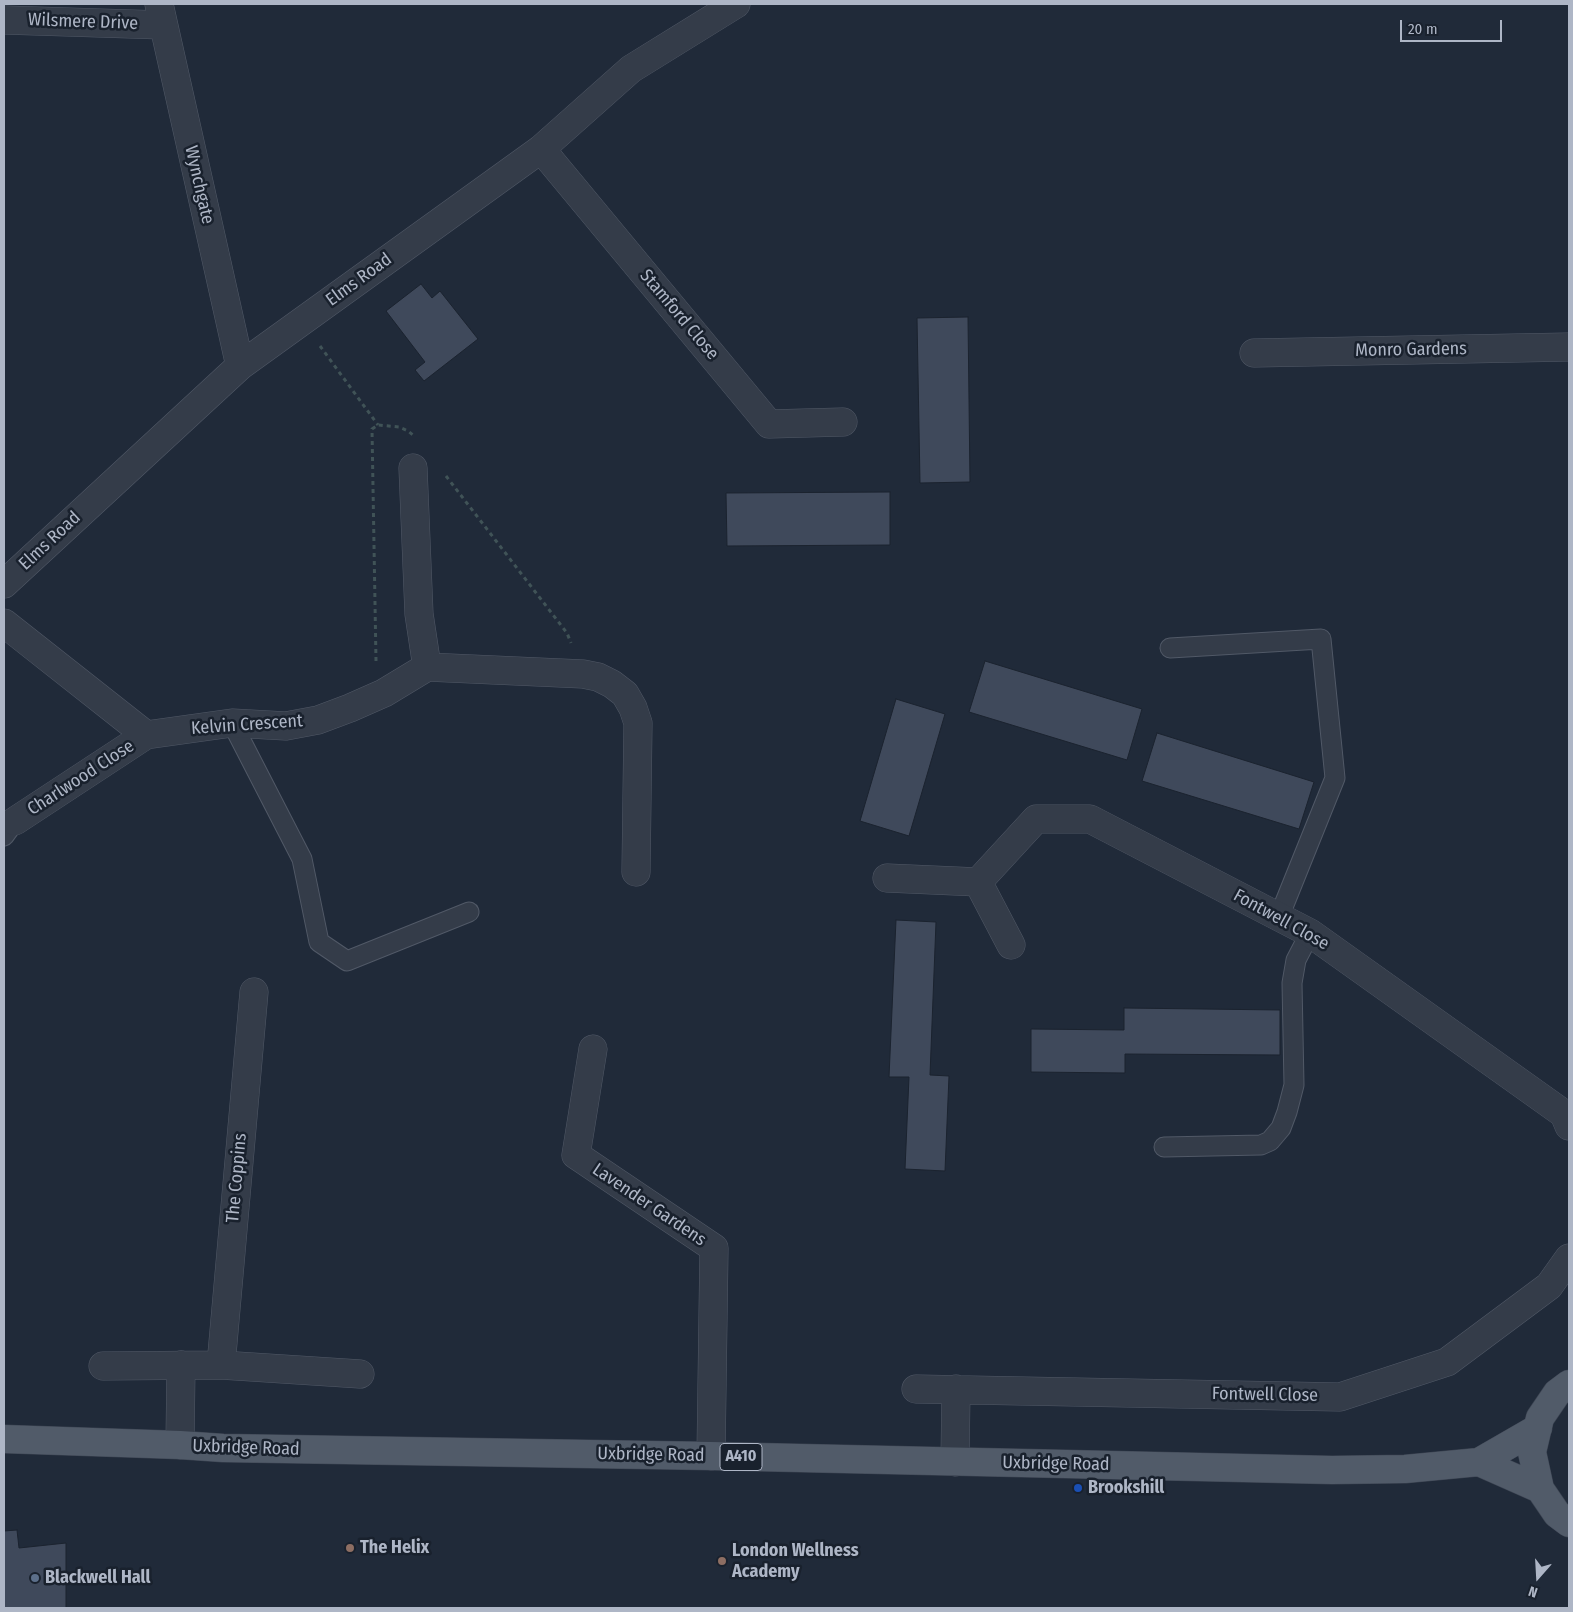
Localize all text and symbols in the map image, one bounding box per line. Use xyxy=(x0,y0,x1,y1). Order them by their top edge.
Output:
street label: Wilsmere Drive xyxy=(28,9,138,35)
scale bar xyxy=(1403,10,1506,42)
text: 20 m xyxy=(1408,20,1438,38)
street label: Wynchgate xyxy=(180,144,218,226)
street label: Elms Road xyxy=(322,249,396,311)
street label: Stamford Close xyxy=(635,265,723,365)
street label: Monro Gardens xyxy=(1355,338,1467,362)
street label: Elms Road xyxy=(15,507,85,575)
street label: Kelvin Crescent xyxy=(190,710,304,740)
street label: Charlwood Close xyxy=(24,736,138,820)
street label: Fontwell Close xyxy=(1229,885,1333,955)
street label: The Coppins xyxy=(222,1132,252,1224)
street label: Lavender Gardens xyxy=(588,1159,710,1251)
street label: Fontwell Close xyxy=(1212,1383,1318,1407)
street label: Uxbridge Road xyxy=(192,1435,300,1461)
street label: Uxbridge Road xyxy=(597,1443,705,1467)
road number: A410 xyxy=(720,1444,762,1470)
street label: Uxbridge Road xyxy=(1002,1452,1110,1476)
place label: Brookshill xyxy=(1088,1477,1164,1499)
marker: Brookshill xyxy=(1072,1482,1084,1494)
place label: The Helix xyxy=(360,1537,429,1559)
place label: London Wellness Academy xyxy=(732,1540,859,1582)
marker: The Helix xyxy=(344,1542,356,1554)
north arrow xyxy=(1513,1552,1563,1602)
marker: London Wellness Academy xyxy=(716,1555,728,1567)
place label: Blackwell Hall xyxy=(45,1567,150,1589)
marker: Blackwell Hall xyxy=(29,1572,41,1584)
text: N xyxy=(1526,1582,1540,1601)

